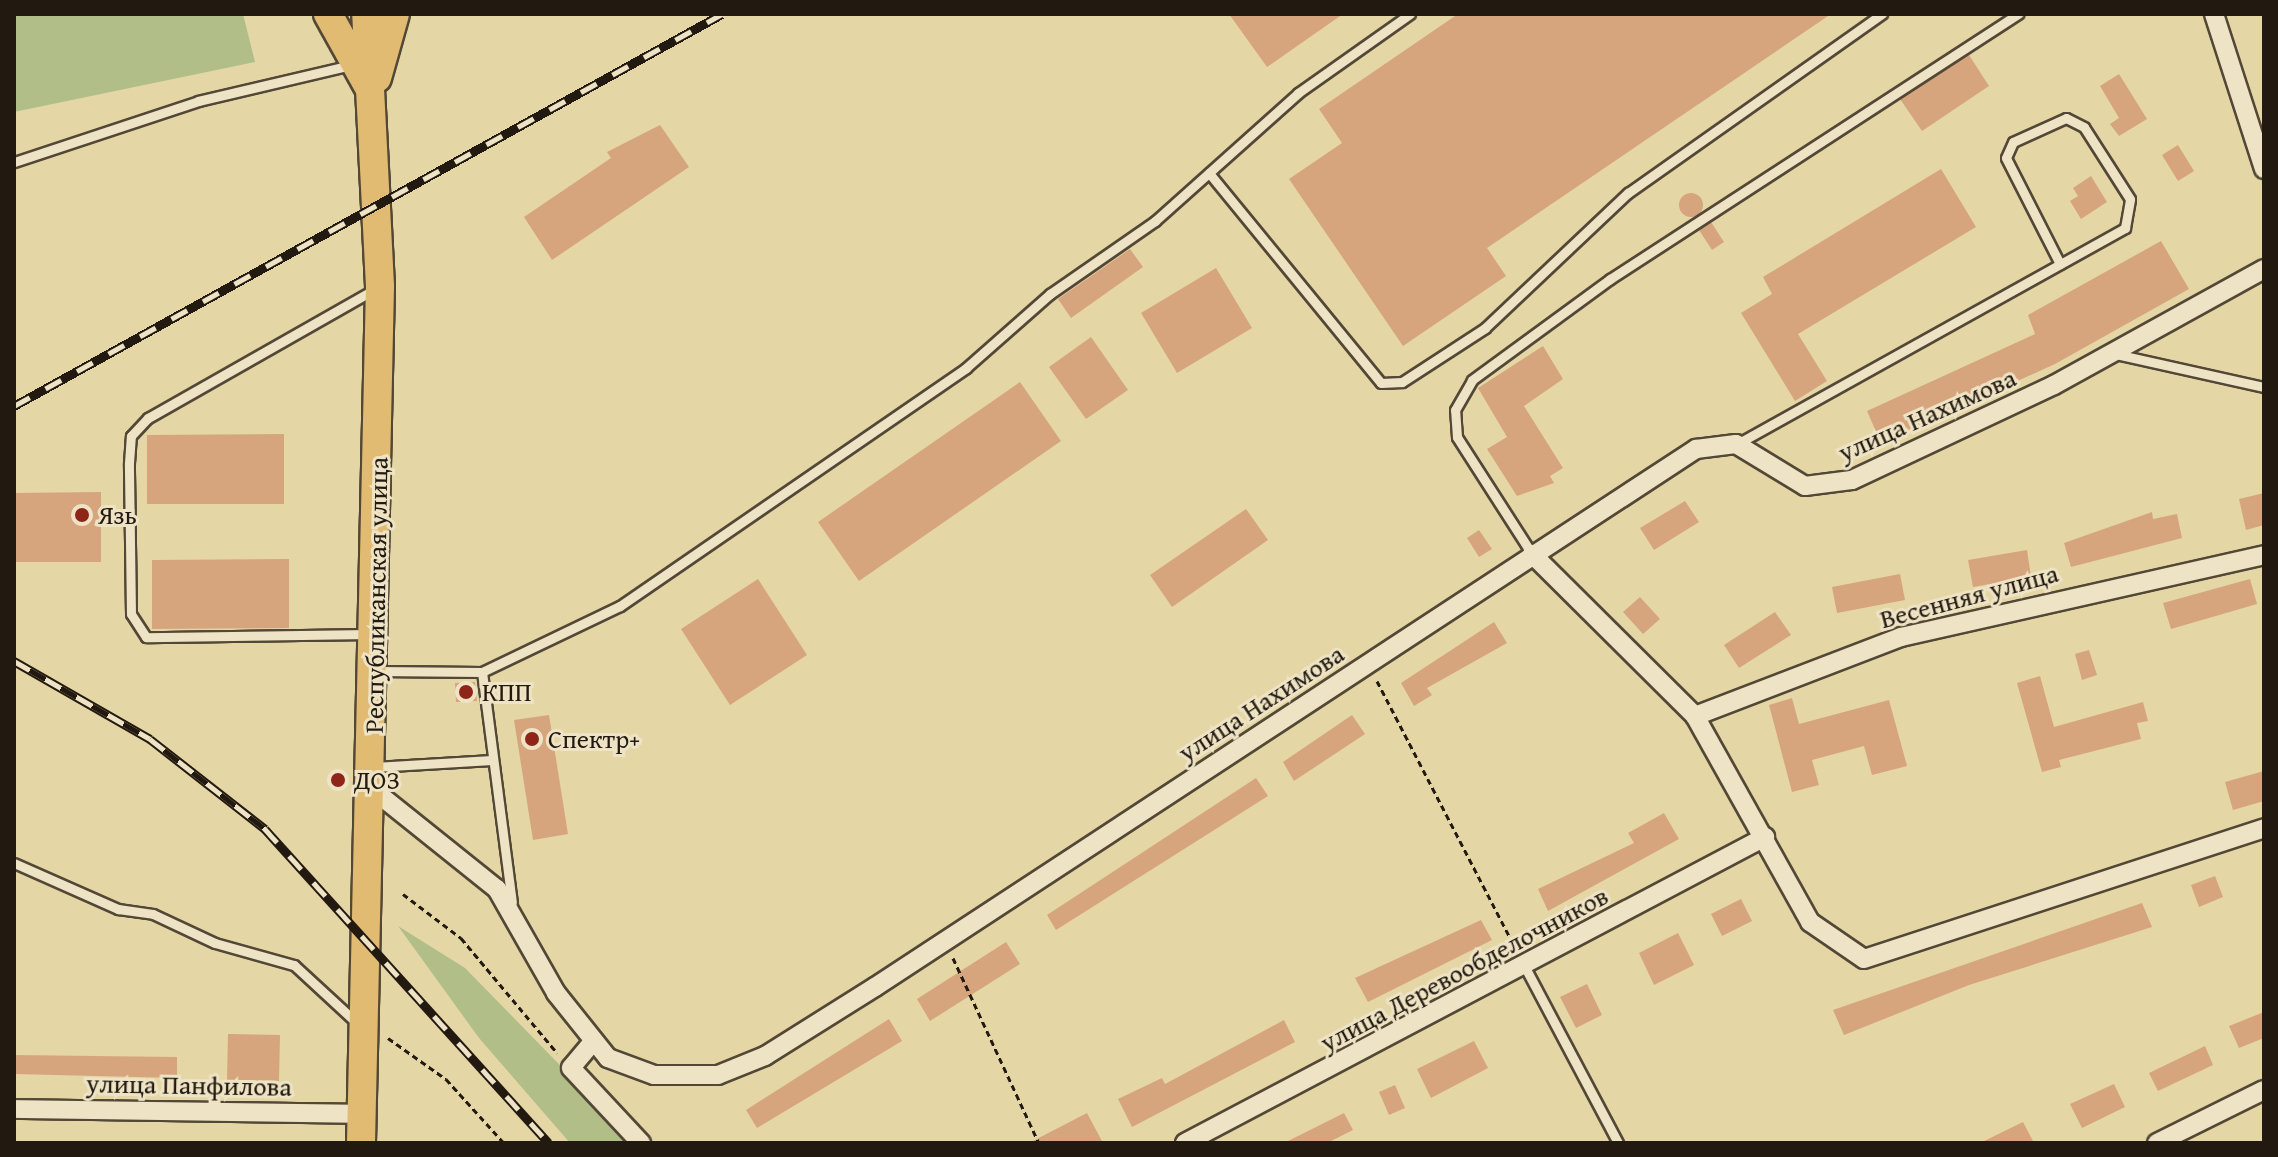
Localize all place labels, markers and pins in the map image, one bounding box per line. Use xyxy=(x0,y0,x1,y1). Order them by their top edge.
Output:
place label: Язь xyxy=(98,499,137,531)
marker: Язь xyxy=(73,506,91,524)
place label: КПП xyxy=(482,676,531,708)
marker: КПП xyxy=(457,683,475,701)
place label: Спектр+ xyxy=(548,723,640,755)
marker: Спектр+ xyxy=(523,730,541,748)
place label: ДОЗ xyxy=(354,764,400,796)
marker: ДОЗ xyxy=(329,771,347,789)

